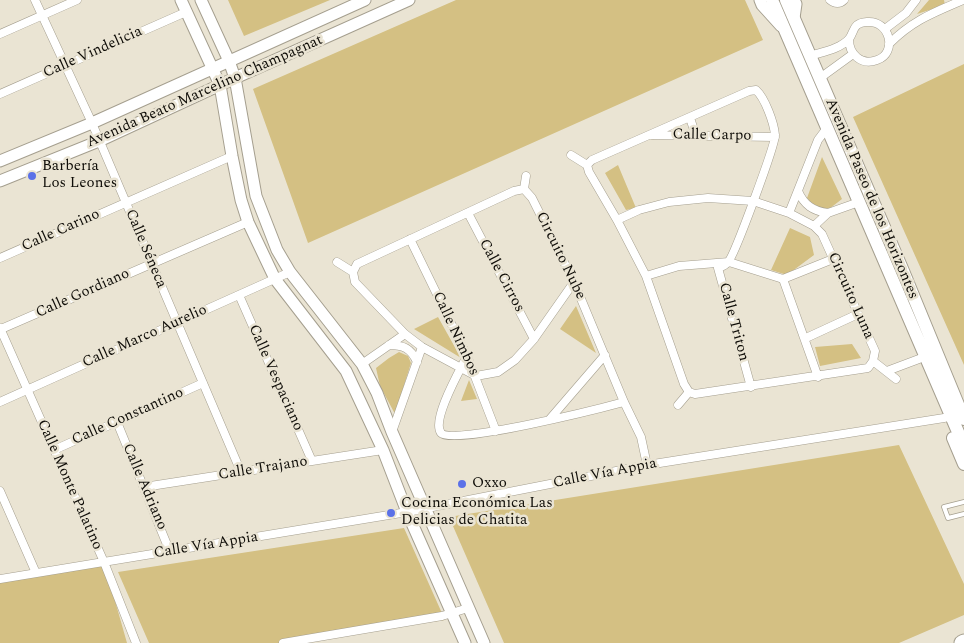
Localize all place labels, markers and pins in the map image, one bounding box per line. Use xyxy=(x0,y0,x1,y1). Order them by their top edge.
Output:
place label: Barbería Los Leones xyxy=(42,158,117,193)
marker: Barbería Los Leones xyxy=(26,170,38,182)
place label: Oxxo xyxy=(472,475,507,493)
marker: Oxxo xyxy=(456,478,468,490)
place label: Cocina Económica Las Delicias de Chatita xyxy=(401,495,553,530)
marker: Cocina Económica Las Delicias de Chatita xyxy=(385,507,397,519)

